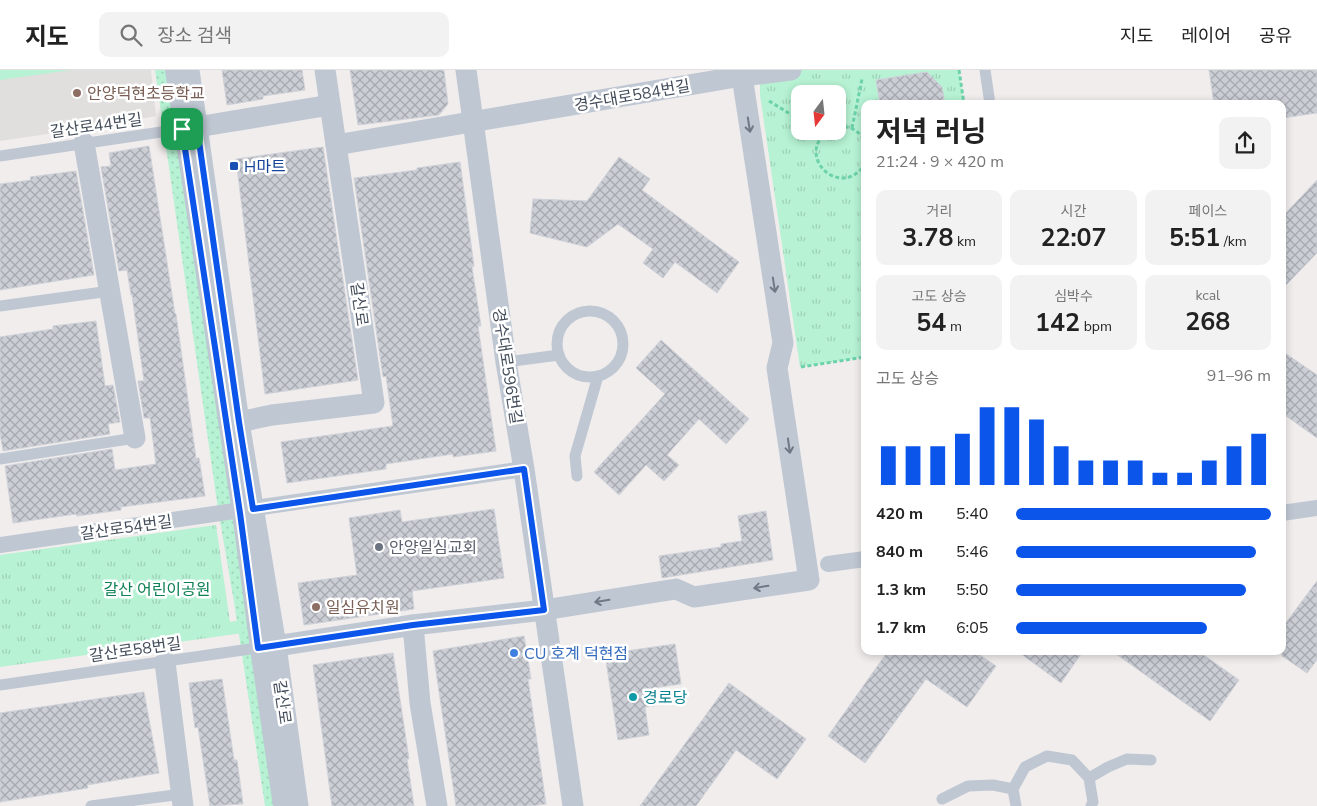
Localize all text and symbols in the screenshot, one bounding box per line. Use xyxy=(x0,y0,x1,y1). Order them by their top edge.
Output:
search box xyxy=(99,12,449,57)
text: 지도 xyxy=(25,21,69,53)
icon: search xyxy=(117,21,145,49)
text: 장소 검색 xyxy=(157,23,232,49)
text: 지도 xyxy=(1120,24,1153,48)
text: 레이어 xyxy=(1181,24,1231,48)
text: 공유 xyxy=(1259,24,1292,48)
street label: 경수대로584번길 xyxy=(573,75,692,117)
place label: 안양덕현초등학교 xyxy=(87,83,205,105)
north arrow xyxy=(791,85,846,140)
map controls xyxy=(791,85,846,140)
marker: 안양덕현초등학교 xyxy=(71,87,83,99)
pin xyxy=(161,108,203,150)
street label: 갈산로44번길 xyxy=(49,109,144,143)
text: 저녁 러닝 xyxy=(876,113,987,151)
icon: arrive xyxy=(168,115,196,143)
one-way arrow xyxy=(744,116,754,132)
button: share xyxy=(1219,117,1271,169)
text: 21:24 · 9 × 420 m xyxy=(876,151,1004,173)
place label: H마트 xyxy=(244,156,286,178)
marker: H마트 xyxy=(228,160,240,172)
text: 거리 xyxy=(926,202,952,221)
text: 시간 xyxy=(1061,202,1086,221)
text: 페이스 xyxy=(1189,202,1227,221)
text: 3.78 xyxy=(902,221,953,255)
text: 22:07 xyxy=(1040,221,1107,255)
text: 5:51 xyxy=(1169,221,1220,255)
text: km xyxy=(953,232,976,251)
text: /km xyxy=(1220,232,1247,251)
one-way arrow xyxy=(769,277,779,293)
street label: 갈산로 xyxy=(345,281,373,328)
text: kcal xyxy=(1195,286,1220,305)
text: 고도 상승 xyxy=(912,287,967,306)
text: 심박수 xyxy=(1054,287,1093,306)
text: 268 xyxy=(1185,305,1230,339)
text: 54 xyxy=(916,306,946,340)
text: 142 xyxy=(1035,306,1080,340)
street label: 경수대로596번길 xyxy=(487,307,527,426)
text: m xyxy=(946,317,962,336)
text: bpm xyxy=(1080,317,1112,336)
text: 91–96 m xyxy=(1207,365,1271,387)
text: 고도 상승 xyxy=(876,368,939,390)
one-way arrow xyxy=(784,438,794,454)
text: 420 m xyxy=(876,503,923,525)
text: 5:40 xyxy=(956,503,988,525)
street label: 갈산로54번길 xyxy=(79,511,174,545)
place label: 안양일심교회 xyxy=(389,537,477,559)
marker: 안양일심교회 xyxy=(373,541,385,553)
text: 840 m xyxy=(876,541,923,563)
text: 5:46 xyxy=(956,541,988,563)
park label: 갈산 어린이공원 xyxy=(103,579,211,601)
text: 1.3 km xyxy=(876,579,926,601)
text: 5:50 xyxy=(956,579,988,601)
one-way arrow xyxy=(753,582,769,592)
one-way arrow xyxy=(594,596,610,606)
place label: 일심유치원 xyxy=(326,597,400,619)
marker: 일심유치원 xyxy=(310,601,322,613)
text: 1.7 km xyxy=(876,617,926,639)
text: 6:05 xyxy=(956,617,988,639)
street label: 갈산로58번길 xyxy=(88,633,183,667)
place label: CU 호계 덕현점 xyxy=(524,643,628,665)
marker: CU 호계 덕현점 xyxy=(508,647,520,659)
street label: 갈산로 xyxy=(268,679,296,726)
place label: 경로당 xyxy=(643,687,687,709)
marker: 경로당 xyxy=(627,691,639,703)

